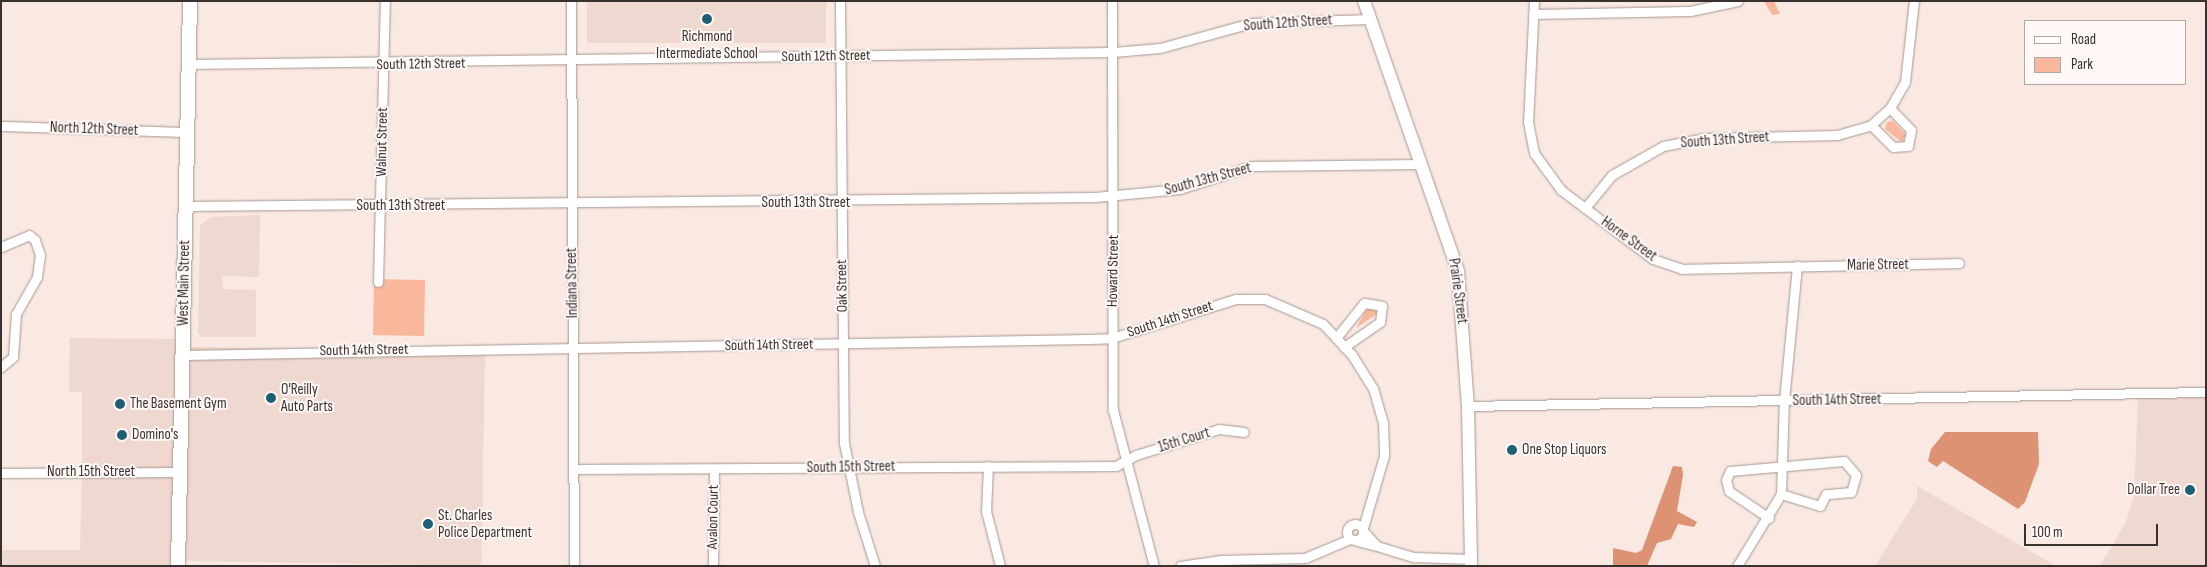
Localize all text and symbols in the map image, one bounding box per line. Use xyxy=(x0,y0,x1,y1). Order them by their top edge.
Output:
street label: South 12th Street xyxy=(1243,11,1333,35)
marker: Richmond Intermediate School xyxy=(701,13,713,25)
legend xyxy=(2024,20,2187,85)
place label: Richmond Intermediate School xyxy=(656,27,758,62)
text: Road xyxy=(2071,30,2096,49)
street label: South 12th Street xyxy=(781,46,871,66)
street label: South 12th Street xyxy=(376,54,466,74)
text: Park xyxy=(2071,55,2093,74)
street label: Walnut Street xyxy=(372,107,392,177)
street label: North 12th Street xyxy=(50,118,138,140)
street label: South 13th Street xyxy=(1680,128,1770,152)
street label: South 13th Street xyxy=(1163,159,1253,199)
street label: South 13th Street xyxy=(762,194,850,212)
street label: South 13th Street xyxy=(357,197,445,215)
street label: Horne Street xyxy=(1598,213,1660,265)
street label: Howard Street xyxy=(1103,235,1123,307)
street label: West Main Street xyxy=(174,240,194,326)
street label: Indiana Street xyxy=(562,248,582,318)
street label: Marie Street xyxy=(1847,255,1909,275)
street label: Prairie Street xyxy=(1444,257,1472,325)
street label: Oak Street xyxy=(833,259,851,313)
street label: South 14th Street xyxy=(1125,297,1215,341)
street label: South 14th Street xyxy=(724,335,814,355)
street label: South 14th Street xyxy=(319,340,409,360)
place label: O'Reilly Auto Parts xyxy=(281,380,333,415)
street label: South 14th Street xyxy=(1792,390,1882,410)
marker: O'Reilly Auto Parts xyxy=(265,392,277,404)
place label: The Basement Gym xyxy=(130,395,227,413)
marker: The Basement Gym xyxy=(114,398,126,410)
street label: 15th Court xyxy=(1156,424,1212,456)
place label: Domino's xyxy=(132,426,178,444)
marker: Domino's xyxy=(116,429,128,441)
place label: One Stop Liquors xyxy=(1522,441,1606,459)
marker: One Stop Liquors xyxy=(1506,444,1518,456)
street label: South 15th Street xyxy=(807,457,895,477)
street label: North 15th Street xyxy=(47,463,135,481)
place label: Dollar Tree xyxy=(2127,481,2180,499)
marker: Dollar Tree xyxy=(2184,484,2196,496)
street label: Avalon Court xyxy=(703,485,723,549)
place label: St. Charles Police Department xyxy=(438,506,532,541)
scale bar xyxy=(2027,514,2161,546)
marker: St. Charles Police Department xyxy=(422,518,434,530)
text: 100 m xyxy=(2032,523,2063,542)

